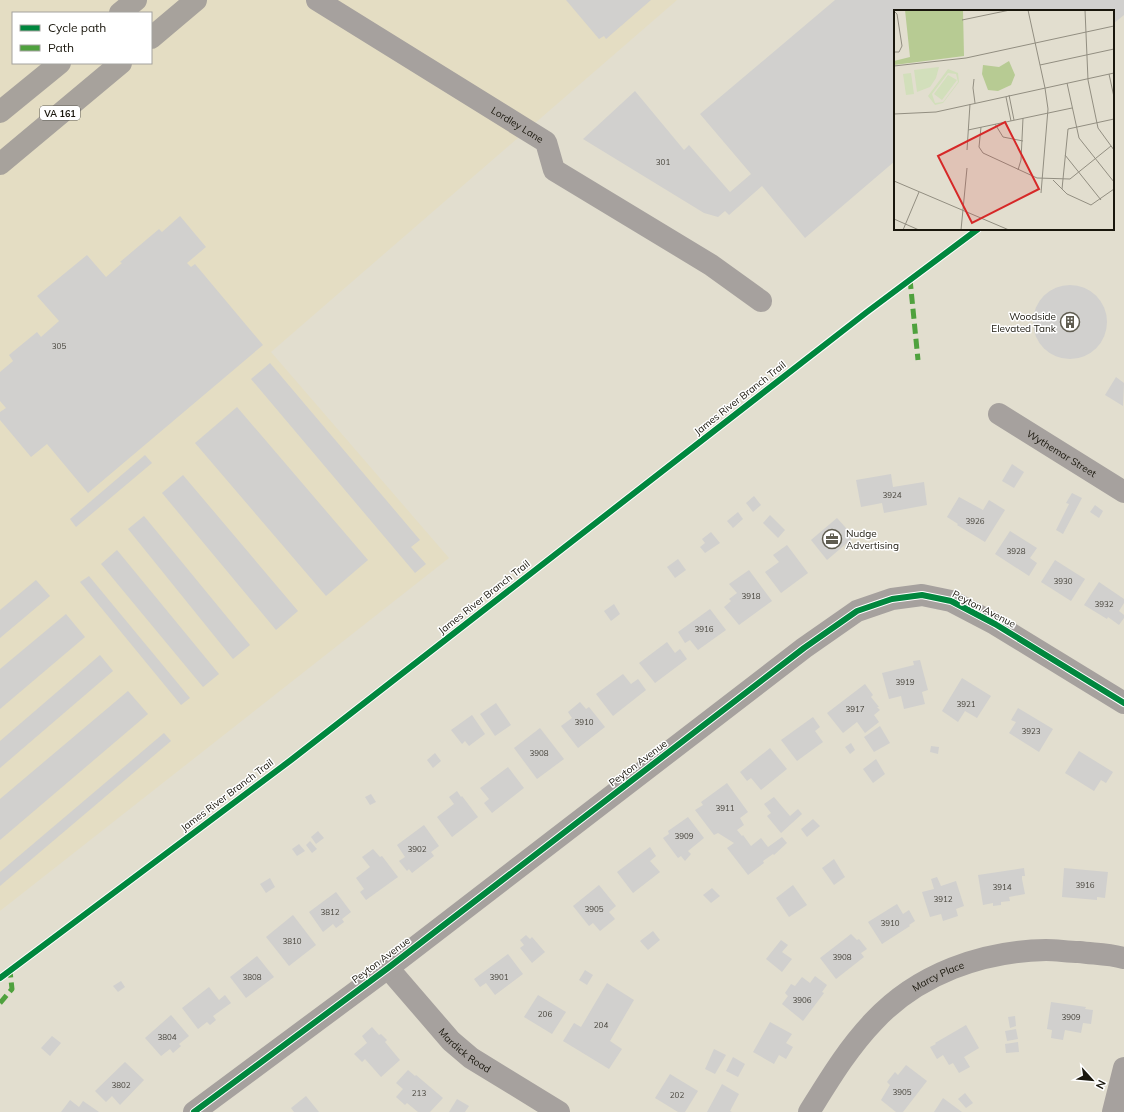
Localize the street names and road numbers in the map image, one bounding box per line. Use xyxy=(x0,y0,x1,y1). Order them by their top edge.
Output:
street label: Lordley Lane xyxy=(489,103,546,145)
road number: VA 161 xyxy=(40,106,80,120)
street label: James River Branch Trail xyxy=(692,358,788,438)
street label: Wythemar Street xyxy=(1024,427,1100,480)
street label: James River Branch Trail xyxy=(436,557,532,637)
street label: Peyton Avenue xyxy=(950,587,1018,631)
street label: Peyton Avenue xyxy=(606,737,670,789)
street label: James River Branch Trail xyxy=(178,756,276,834)
street label: Peyton Avenue xyxy=(349,934,413,986)
street label: Marcy Place xyxy=(910,958,966,994)
street label: Mardick Road xyxy=(436,1025,493,1075)

